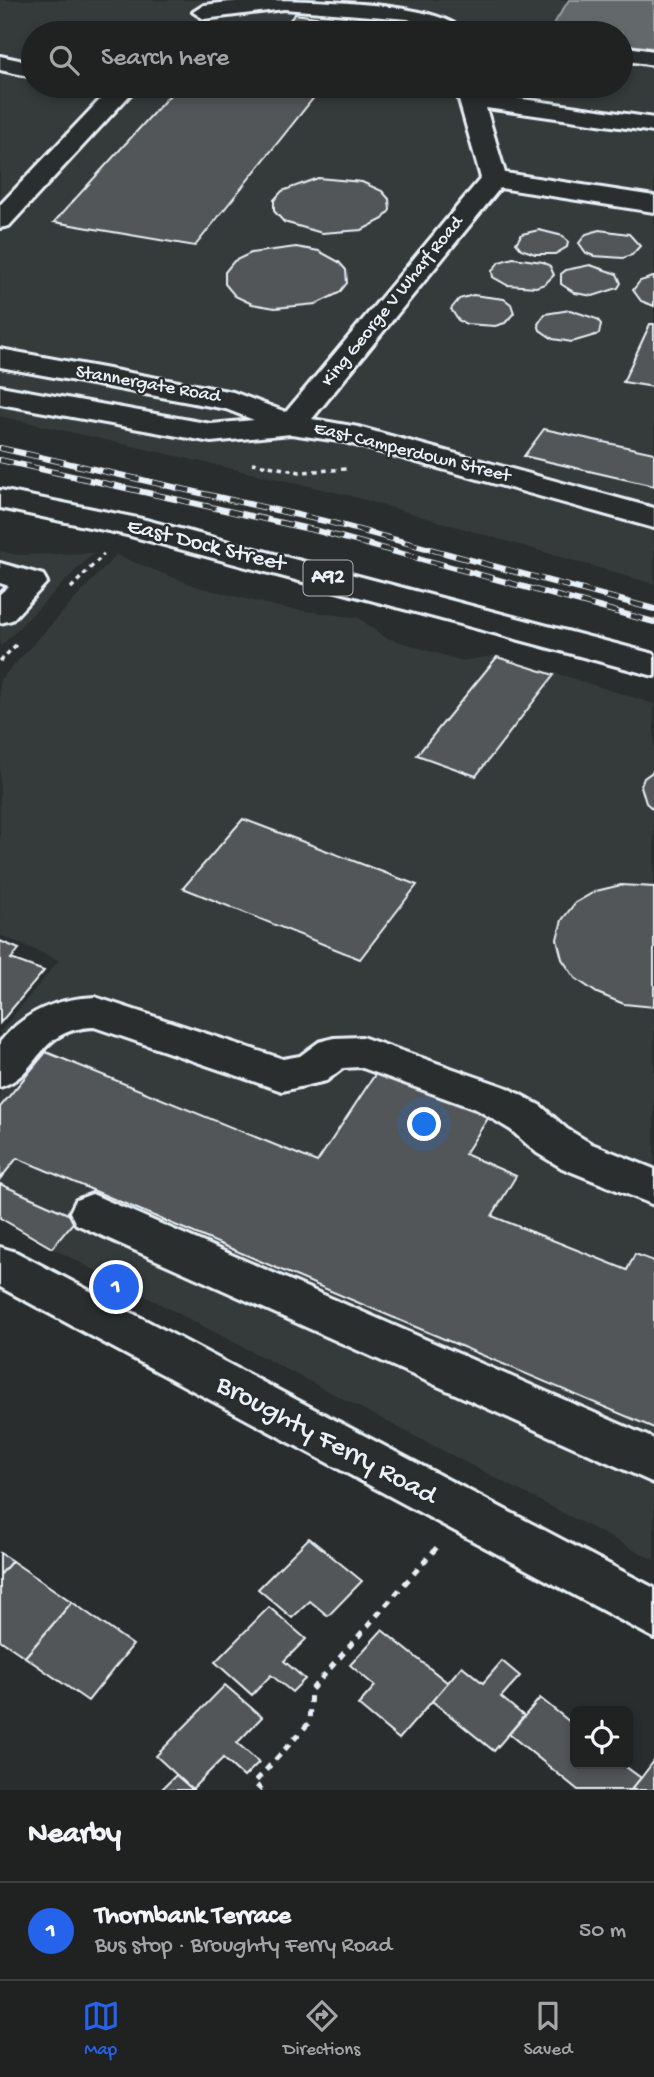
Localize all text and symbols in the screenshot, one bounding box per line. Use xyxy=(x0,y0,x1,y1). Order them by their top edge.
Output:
search box xyxy=(21,21,633,98)
icon: search xyxy=(45,41,83,79)
text: Search here xyxy=(101,44,229,75)
street label: King George V Wharf Road xyxy=(317,211,470,392)
street label: Stannergate Road xyxy=(74,361,224,409)
street label: East Camperdown Street xyxy=(311,417,515,489)
street label: East Dock Street xyxy=(124,513,290,579)
road number: A92 xyxy=(304,560,352,596)
your location xyxy=(407,1107,441,1141)
pin: 1 xyxy=(93,1261,139,1313)
street label: Broughty Ferry Road xyxy=(209,1368,444,1514)
map controls xyxy=(570,1706,633,1769)
button: locate xyxy=(570,1706,633,1769)
text: Nearby xyxy=(28,1818,121,1853)
text: Thornbank Terrace xyxy=(95,1902,291,1933)
text: 1 xyxy=(46,1918,56,1945)
text: 50 m xyxy=(579,1918,626,1945)
text: Bus stop · Broughty Ferry Road xyxy=(95,1933,392,1960)
tab: Map xyxy=(82,1997,120,2062)
tab: Directions xyxy=(283,1997,360,2062)
tab: Saved xyxy=(524,1997,572,2062)

